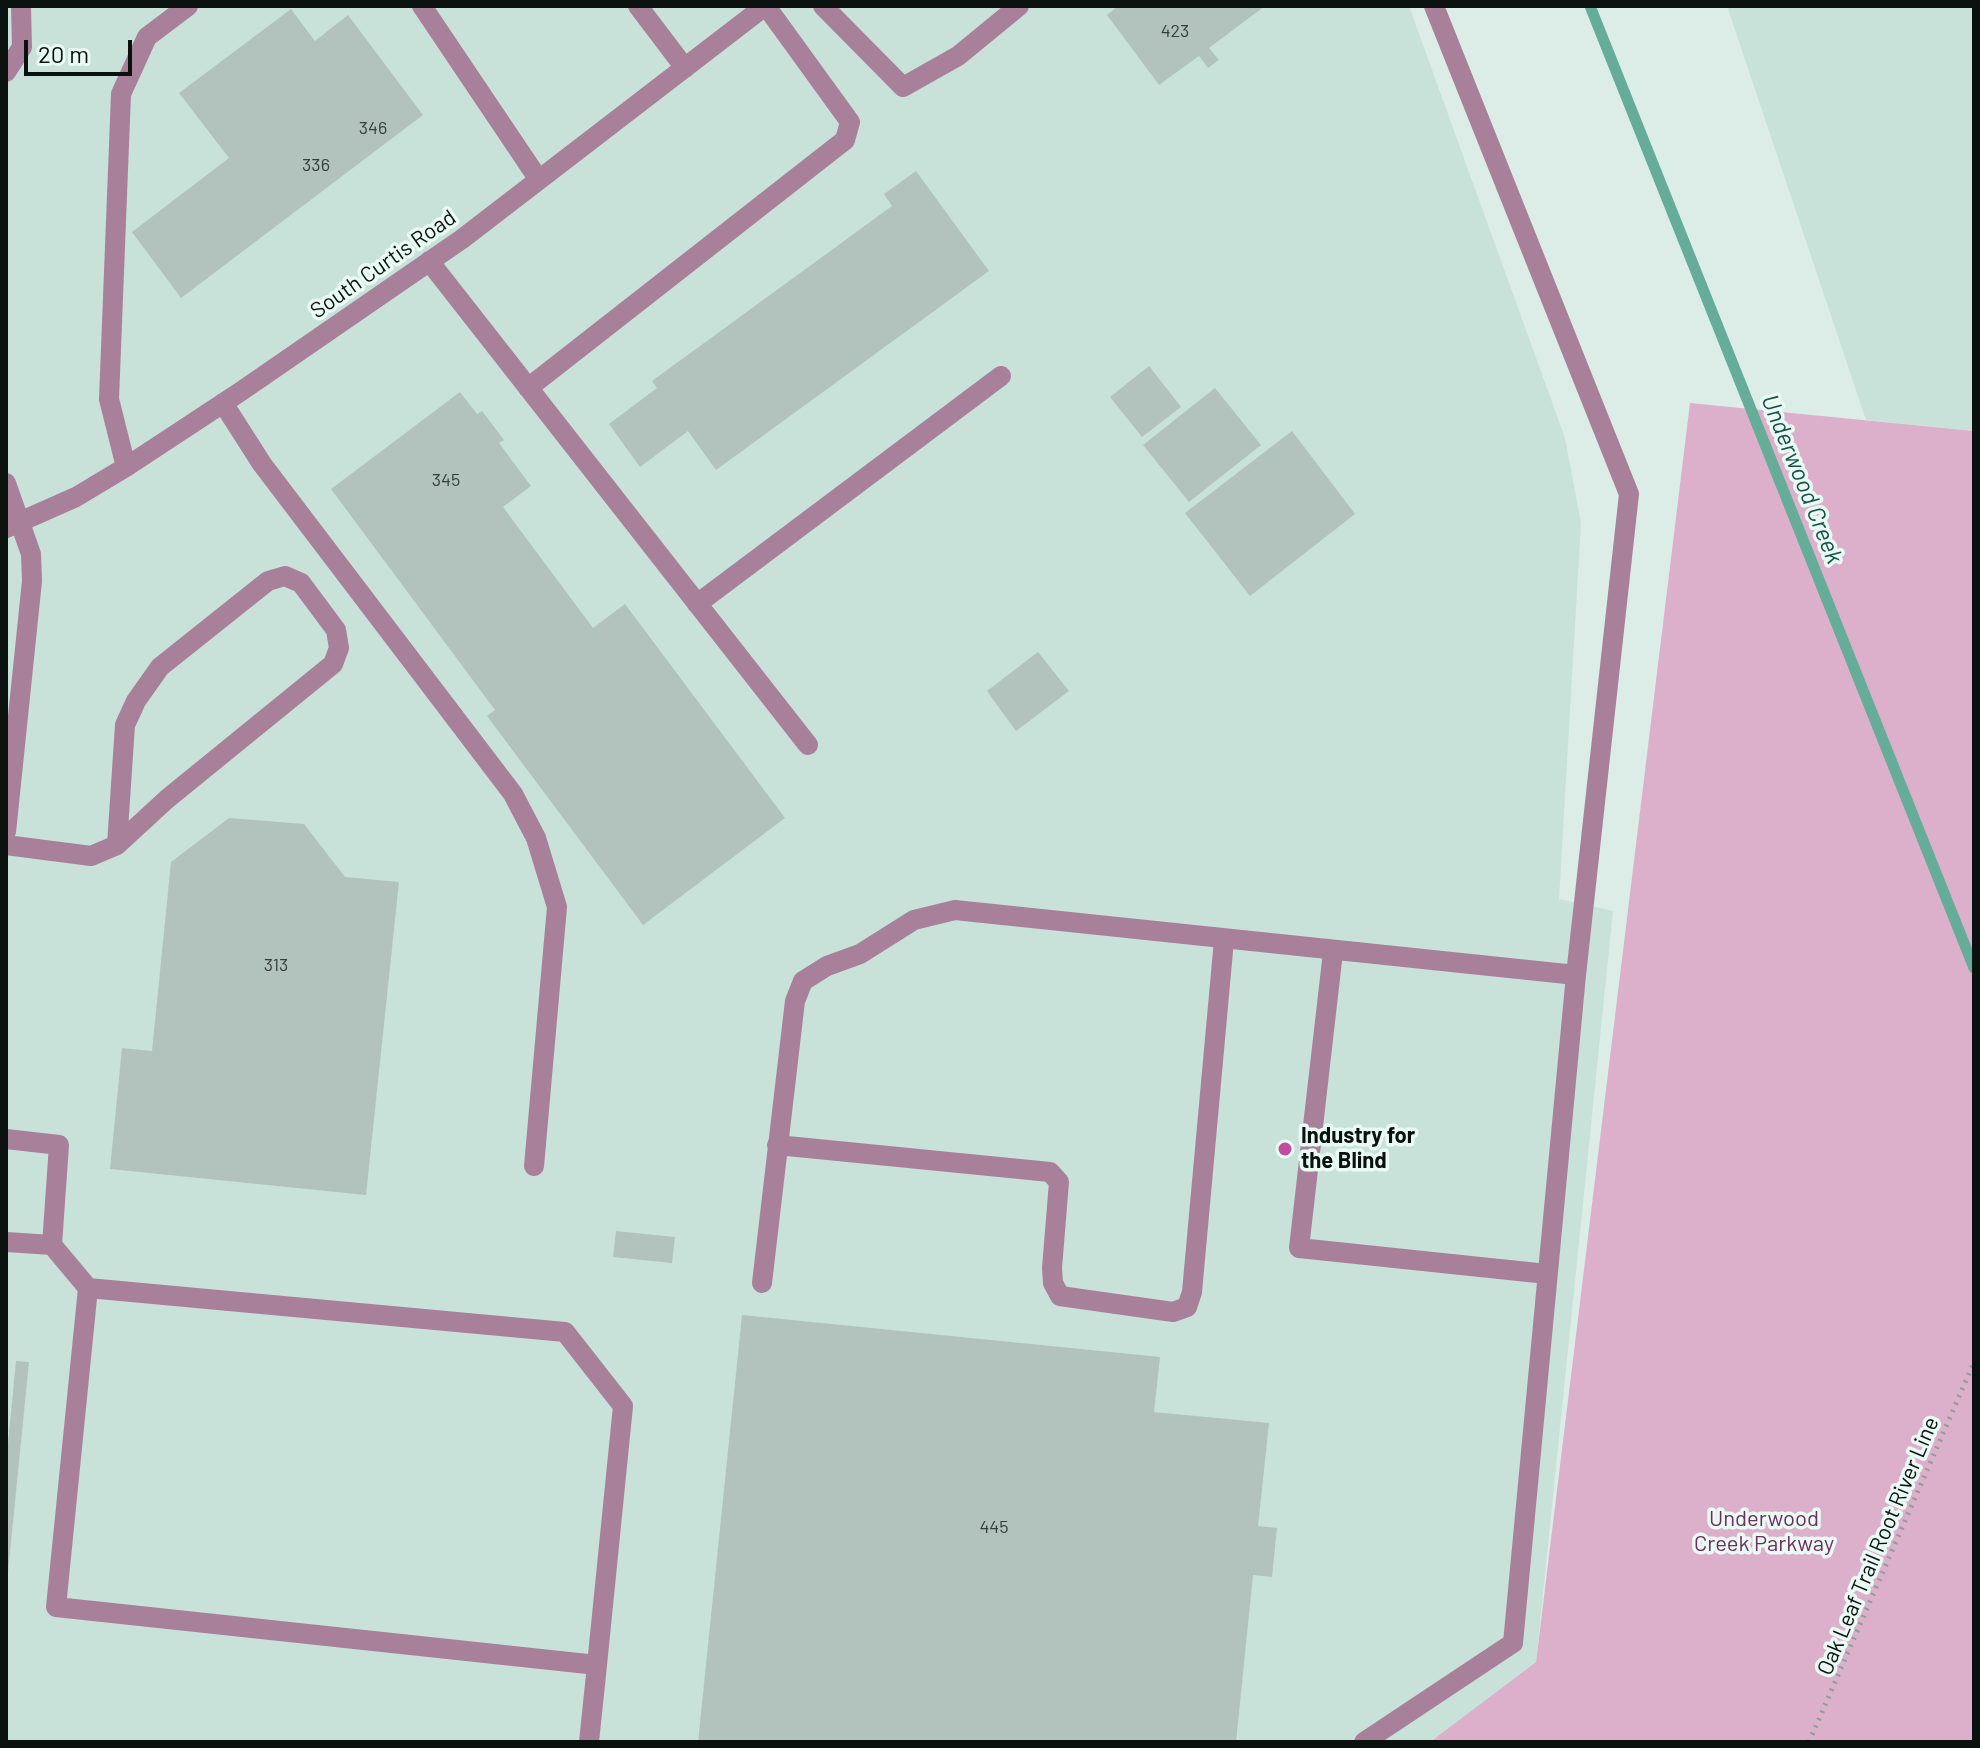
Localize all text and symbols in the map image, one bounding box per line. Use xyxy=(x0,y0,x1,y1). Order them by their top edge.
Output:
house number: 423 xyxy=(1161,20,1189,42)
scale bar xyxy=(28,24,136,74)
text: 20 m xyxy=(38,39,89,68)
house number: 346 xyxy=(359,117,387,139)
house number: 336 xyxy=(302,154,330,176)
street label: South Curtis Road xyxy=(305,204,461,324)
water label: Underwood Creek xyxy=(1755,390,1849,568)
house number: 345 xyxy=(432,469,460,491)
house number: 313 xyxy=(264,954,288,976)
place label: Industry for the Blind xyxy=(1301,1123,1415,1174)
marker: Industry for the Blind xyxy=(1276,1140,1294,1158)
street label: Oak Leaf Trail Root River Line xyxy=(1812,1413,1944,1679)
park label: Underwood Creek Parkway xyxy=(1694,1506,1834,1558)
house number: 445 xyxy=(979,1516,1009,1538)

